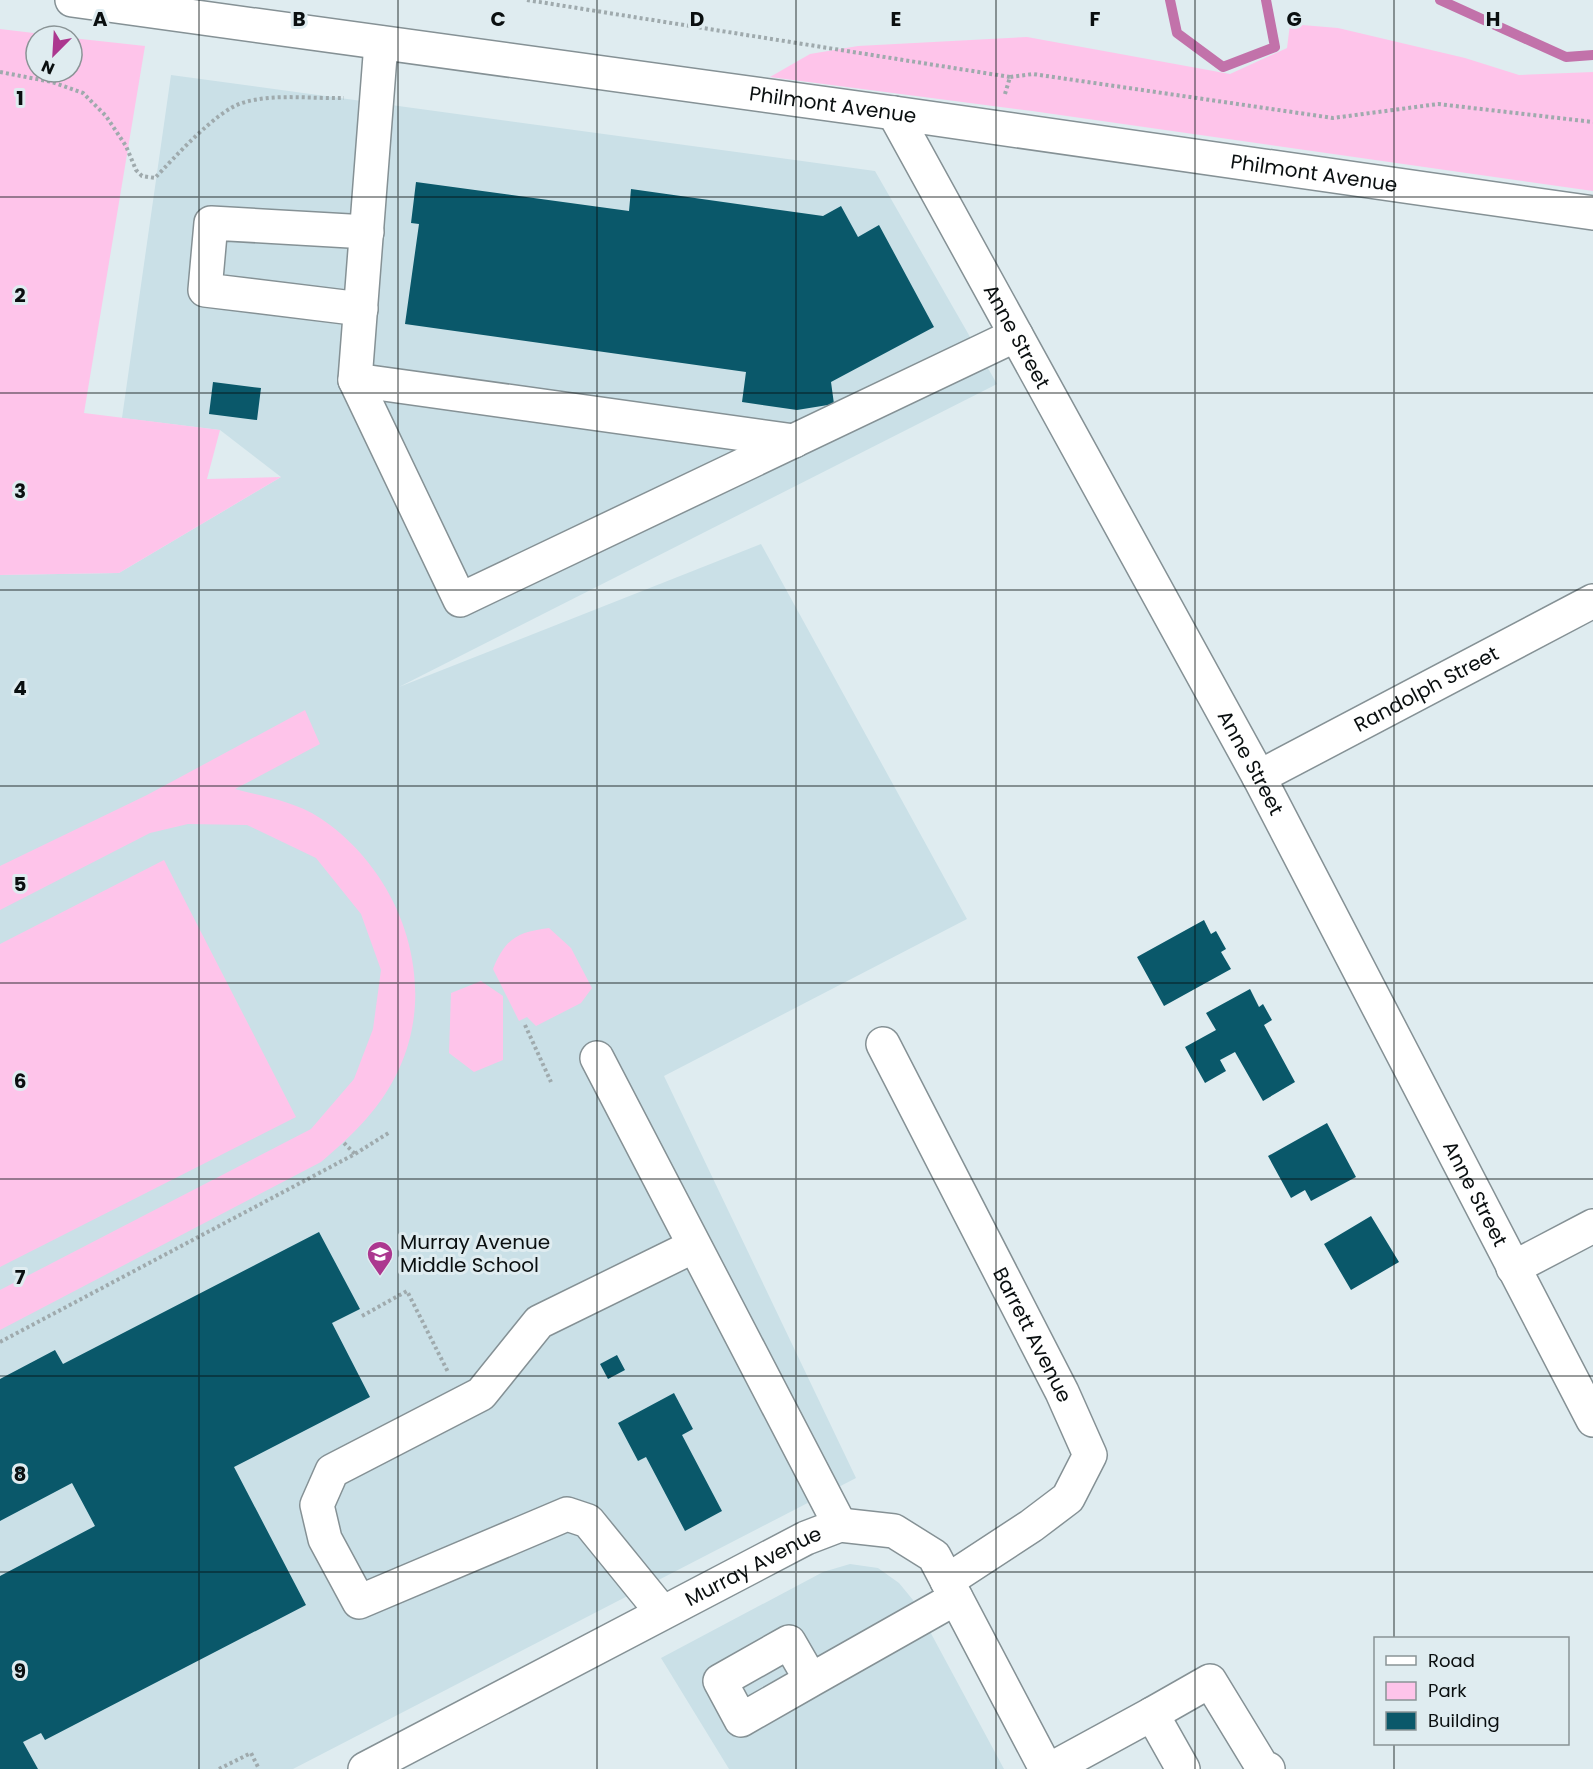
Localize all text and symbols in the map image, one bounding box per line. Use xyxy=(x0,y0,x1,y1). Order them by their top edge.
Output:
text: A xyxy=(93,5,108,33)
text: B xyxy=(292,5,306,33)
text: C xyxy=(490,5,506,33)
text: D xyxy=(690,5,704,33)
text: E xyxy=(891,5,901,33)
text: F xyxy=(1090,5,1101,33)
text: G xyxy=(1286,5,1302,33)
text: H xyxy=(1486,5,1500,33)
north arrow xyxy=(24,24,84,84)
text: N xyxy=(38,54,58,80)
street label: Philmont Avenue xyxy=(748,79,918,130)
text: 1 xyxy=(16,84,24,112)
street label: Philmont Avenue xyxy=(1229,147,1399,199)
street label: Anne Street xyxy=(977,279,1057,394)
text: 2 xyxy=(14,281,26,309)
text: 3 xyxy=(14,477,26,505)
street label: Randolph Street xyxy=(1349,639,1504,739)
text: 4 xyxy=(13,674,27,702)
street label: Anne Street xyxy=(1211,705,1290,820)
text: 5 xyxy=(14,870,27,898)
text: 6 xyxy=(14,1067,26,1095)
street label: Anne Street xyxy=(1436,1136,1514,1251)
place label: Murray Avenue Middle School xyxy=(400,1228,550,1279)
school or university icon: Murray Avenue Middle School xyxy=(365,1239,395,1277)
street label: Barrett Avenue xyxy=(986,1262,1079,1407)
text: 7 xyxy=(15,1263,26,1291)
text: 8 xyxy=(14,1460,26,1488)
street label: Murray Avenue xyxy=(680,1519,825,1613)
legend xyxy=(1374,1637,1569,1745)
text: Road xyxy=(1428,1648,1475,1673)
text: 9 xyxy=(14,1657,26,1685)
text: Park xyxy=(1428,1678,1467,1703)
text: Building xyxy=(1428,1708,1500,1733)

